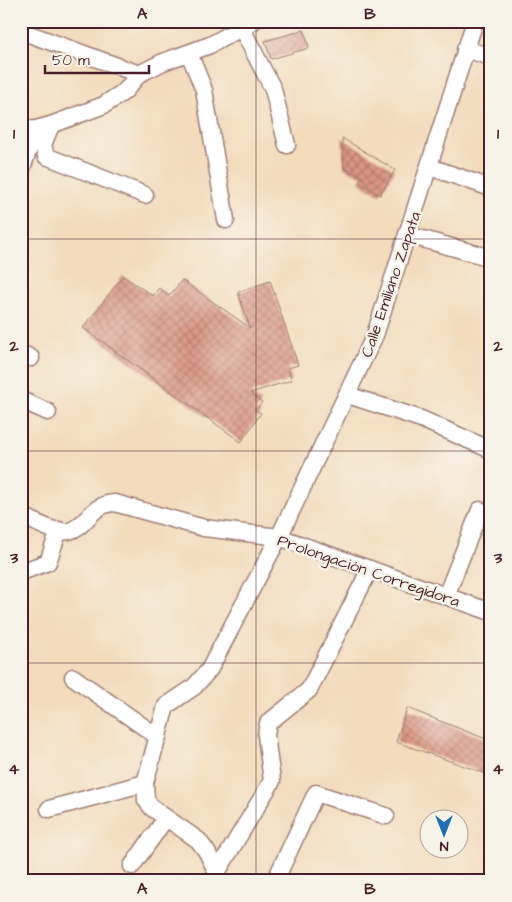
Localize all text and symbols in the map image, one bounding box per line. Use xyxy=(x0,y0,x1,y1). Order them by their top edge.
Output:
text: A xyxy=(137,3,148,25)
text: B xyxy=(364,3,376,25)
scale bar xyxy=(45,42,149,74)
text: 50 m xyxy=(52,50,90,71)
text: 1 xyxy=(13,123,16,145)
text: 1 xyxy=(497,123,500,145)
street label: Calle Emiliano Zapata xyxy=(356,209,426,360)
text: 2 xyxy=(8,335,19,357)
text: 2 xyxy=(492,335,503,357)
street label: Prolongación Corregidora xyxy=(274,529,463,613)
text: 3 xyxy=(9,547,19,569)
text: 3 xyxy=(493,547,503,569)
text: 4 xyxy=(9,758,20,780)
text: 4 xyxy=(493,758,504,780)
north arrow xyxy=(420,810,470,860)
text: N xyxy=(439,836,448,856)
text: A xyxy=(137,878,148,900)
text: B xyxy=(364,878,376,900)

